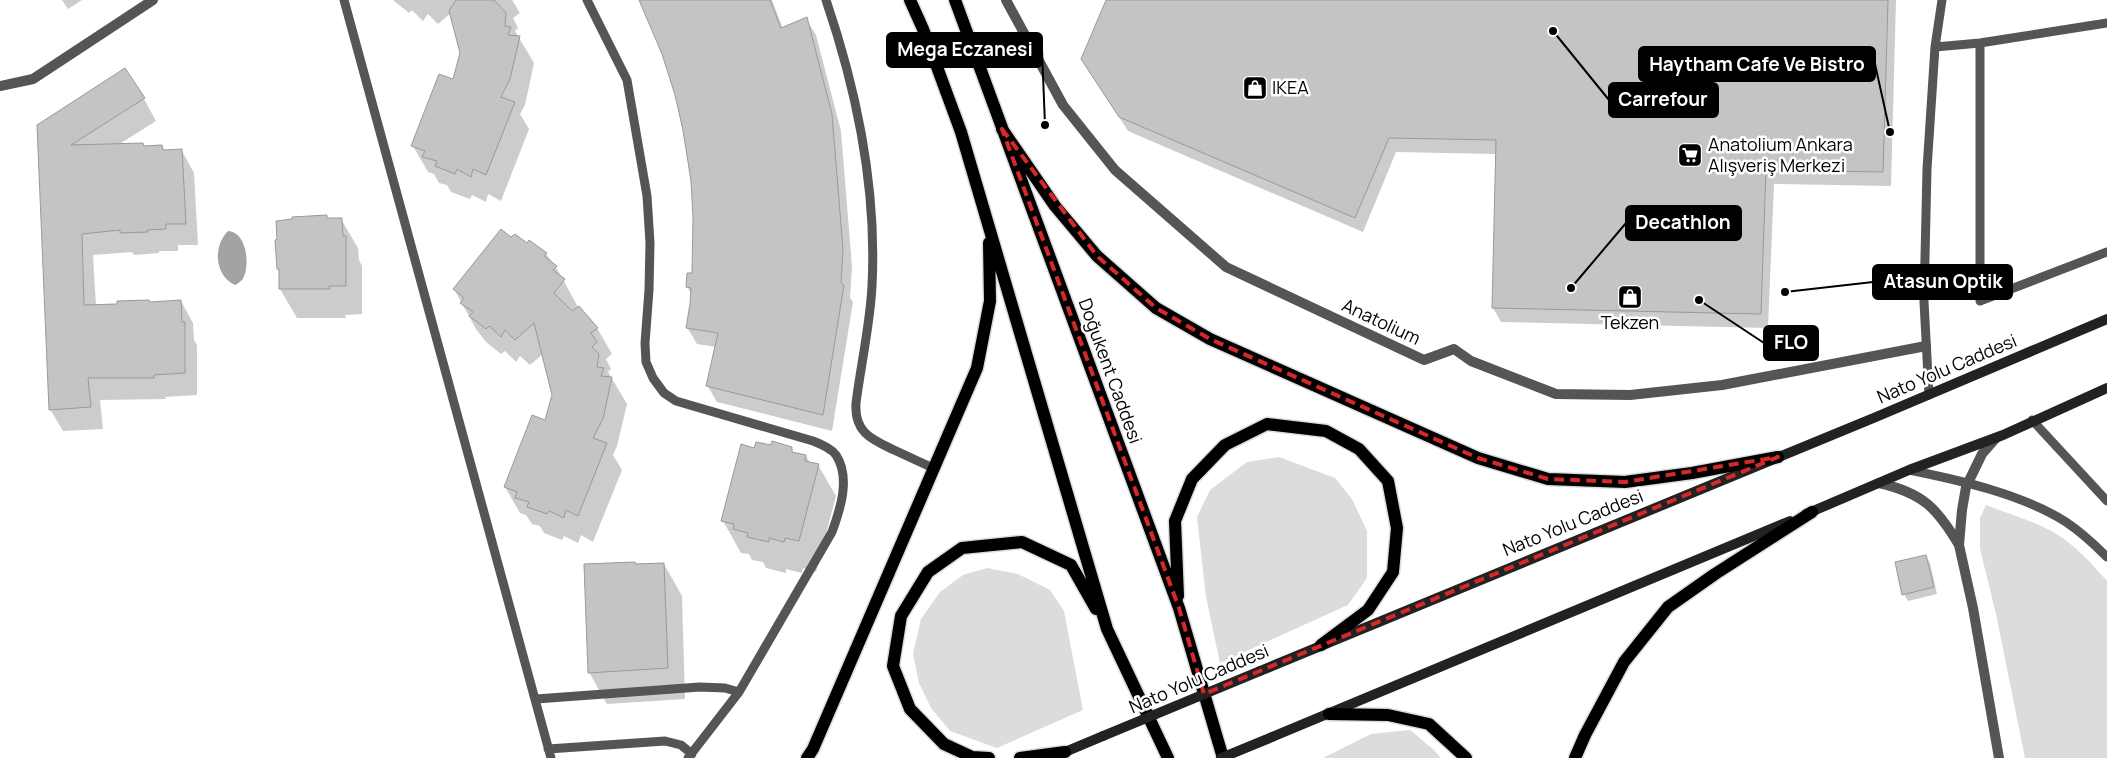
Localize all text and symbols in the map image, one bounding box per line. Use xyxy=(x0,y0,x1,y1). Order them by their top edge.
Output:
callout: Mega Eczanesi xyxy=(887,33,1042,67)
text: Mega Eczanesi xyxy=(897,36,1033,62)
callout: Haytham Cafe Ve Bistro xyxy=(1639,47,1875,81)
text: Haytham Cafe Ve Bistro xyxy=(1649,51,1865,77)
shop icon: IKEA xyxy=(1242,75,1268,101)
place label: IKEA xyxy=(1272,75,1309,99)
callout: Carrefour xyxy=(1609,83,1718,117)
text: Carrefour xyxy=(1618,86,1708,112)
place label: Anatolium Ankara Alışveriş Merkezi xyxy=(1708,132,1853,177)
supermarket icon: Anatolium Ankara Alışveriş Merkezi xyxy=(1677,142,1703,168)
callout: Decathlon xyxy=(1626,206,1741,240)
text: Decathlon xyxy=(1635,209,1731,235)
callout: Atasun Optik xyxy=(1873,265,2012,299)
text: Atasun Optik xyxy=(1883,268,2003,294)
shop icon: Tekzen xyxy=(1617,284,1643,310)
street label: Anatolium xyxy=(1338,292,1425,350)
street label: Doğukent Caddesi xyxy=(1074,295,1148,447)
place label: Tekzen xyxy=(1601,310,1659,334)
callout: FLO xyxy=(1764,326,1818,360)
street label: Nato Yolu Caddesi xyxy=(1873,328,2020,408)
text: FLO xyxy=(1774,329,1808,355)
street label: Nato Yolu Caddesi xyxy=(1499,483,1646,561)
street label: Nato Yolu Caddesi xyxy=(1125,638,1272,718)

